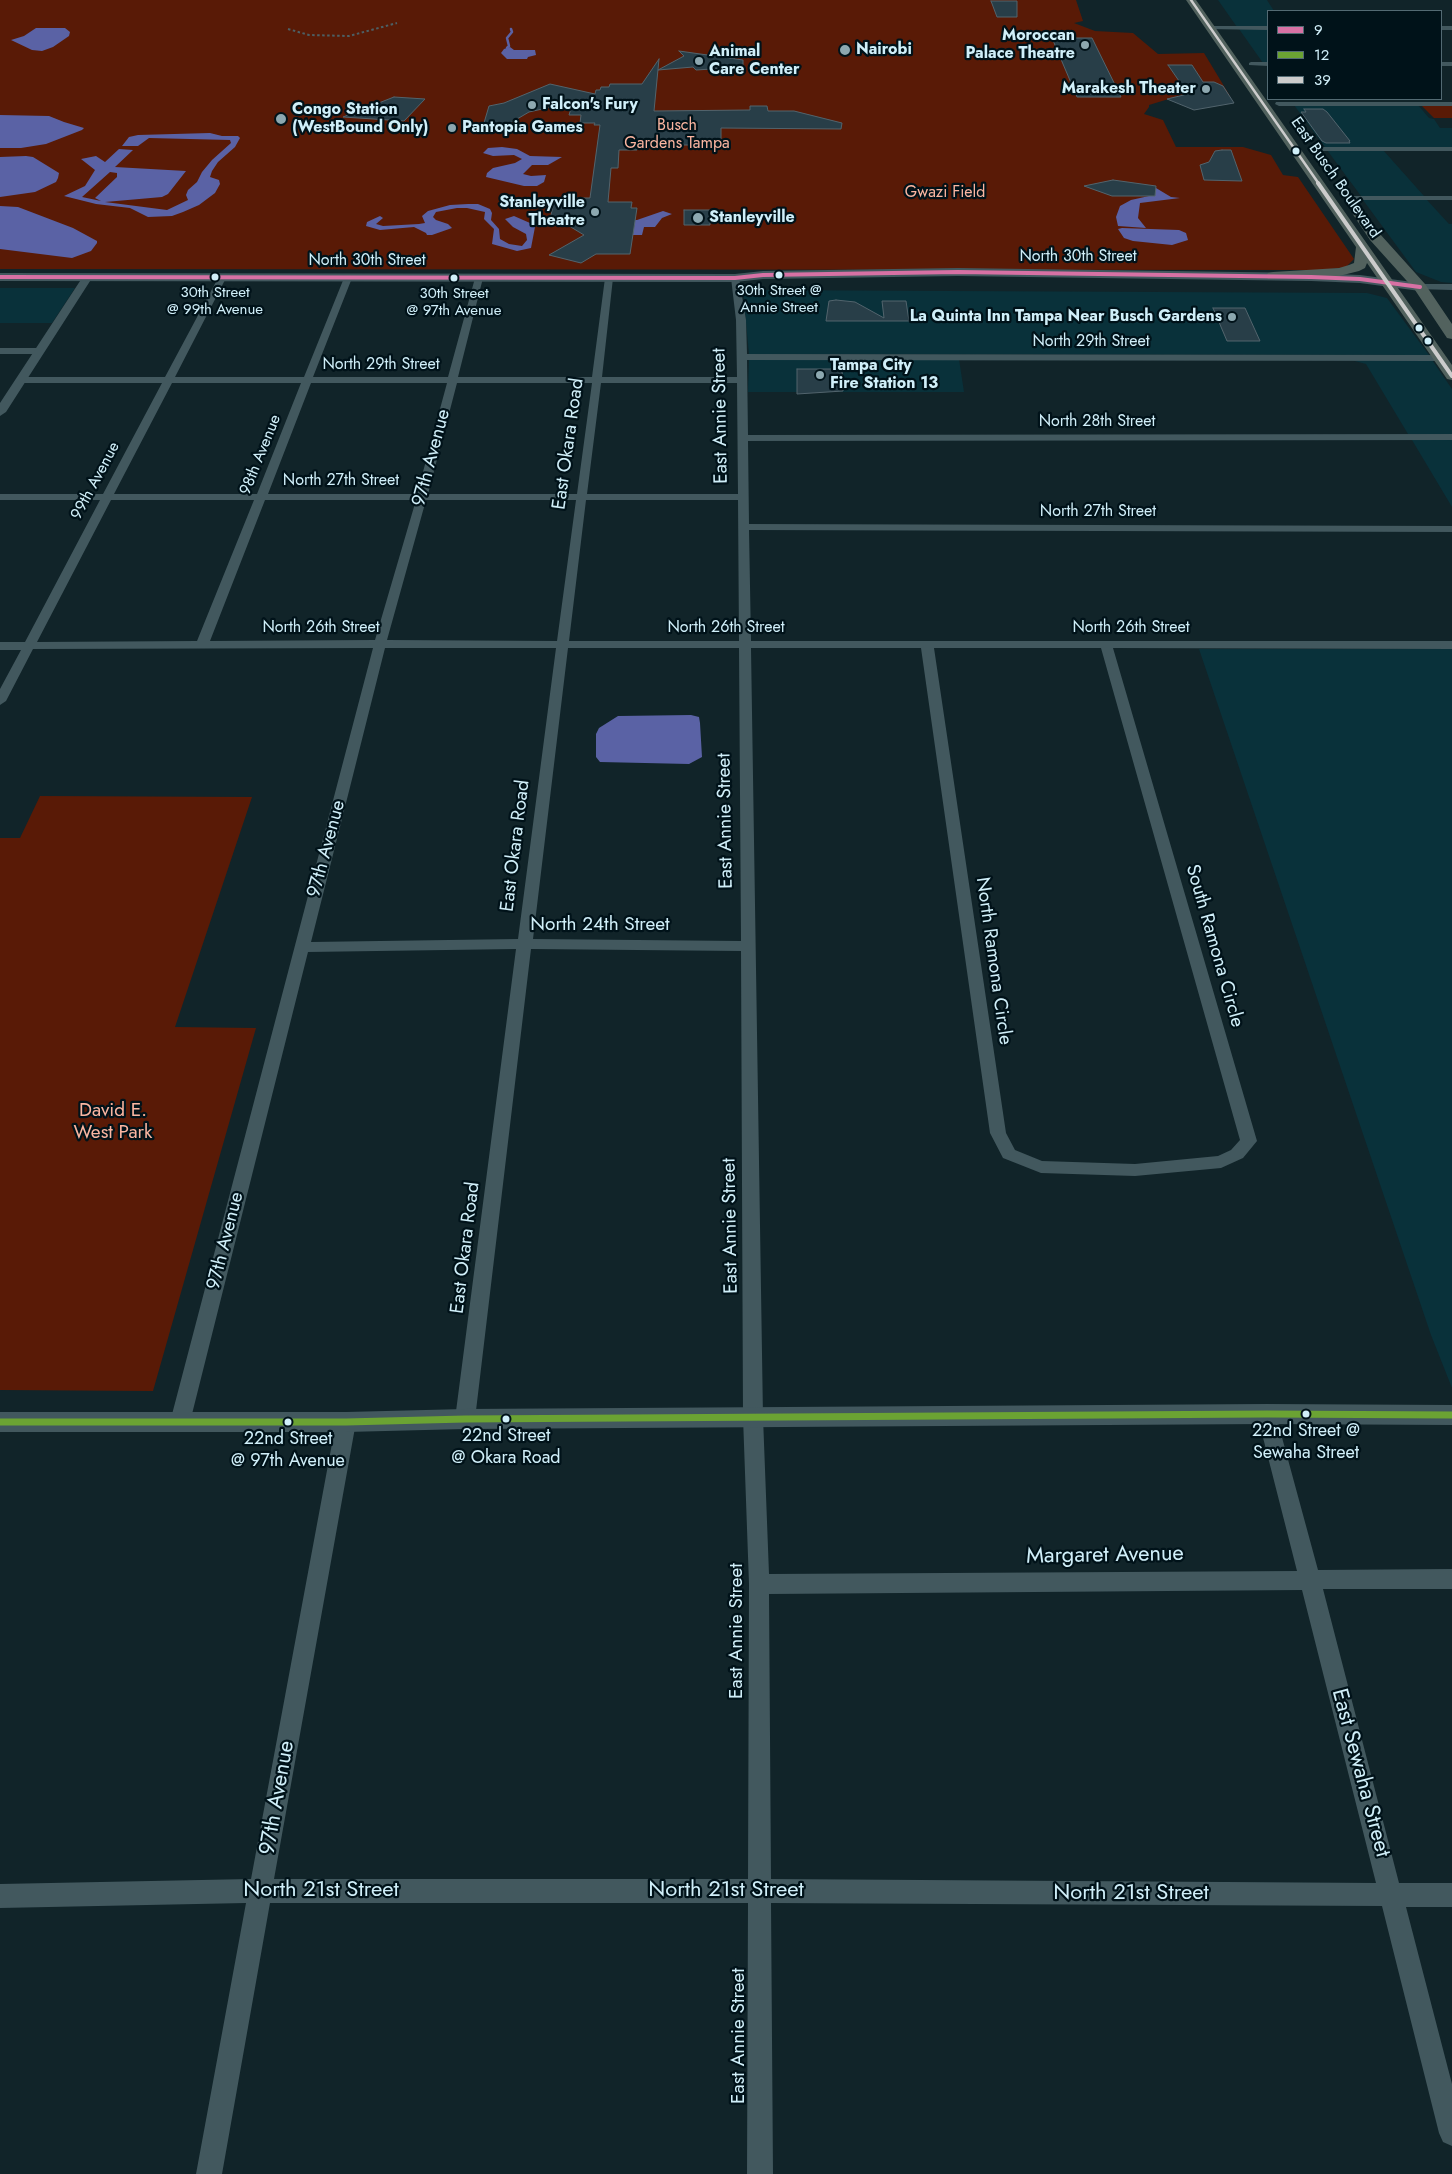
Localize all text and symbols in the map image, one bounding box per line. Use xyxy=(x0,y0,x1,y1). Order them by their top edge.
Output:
legend xyxy=(1267,10,1442,100)
text: 9 xyxy=(1314,19,1323,41)
place label: Moroccan Palace Theatre xyxy=(966,26,1075,64)
marker: Moroccan Palace Theatre xyxy=(1079,39,1091,51)
place label: Nairobi xyxy=(856,40,912,60)
place label: Animal Care Center xyxy=(709,42,800,80)
marker: Nairobi xyxy=(838,43,852,57)
text: 12 xyxy=(1314,44,1329,66)
marker: Animal Care Center xyxy=(693,55,705,67)
text: 39 xyxy=(1314,69,1331,91)
place label: Marakesh Theater xyxy=(1062,79,1196,99)
marker: Marakesh Theater xyxy=(1200,83,1212,95)
place label: Falcon's Fury xyxy=(542,95,638,115)
marker: Falcon's Fury xyxy=(526,99,538,111)
place label: Congo Station (WestBound Only) xyxy=(292,100,428,138)
marker: Congo Station (WestBound Only) xyxy=(274,112,288,126)
street label: East Busch Boulevard xyxy=(1286,114,1384,242)
park label: Busch Gardens Tampa xyxy=(624,116,730,154)
place label: Pantopia Games xyxy=(462,118,583,138)
marker: Pantopia Games xyxy=(446,122,458,134)
unlabelled marker xyxy=(1291,146,1301,156)
park label: Gwazi Field xyxy=(905,183,985,203)
place label: Stanleyville Theatre xyxy=(499,193,585,231)
marker: Stanleyville Theatre xyxy=(589,206,601,218)
place label: Stanleyville xyxy=(709,208,795,228)
marker: Stanleyville xyxy=(691,211,705,225)
street label: North 30th Street xyxy=(1019,247,1137,267)
street label: North 30th Street xyxy=(308,251,426,271)
marker: 30th Street @ Annie Street xyxy=(774,270,784,280)
marker: 30th Street @ 99th Avenue xyxy=(210,272,220,282)
marker: 30th Street @ 97th Avenue xyxy=(449,273,459,283)
place label: 30th Street @ Annie Street xyxy=(736,282,822,317)
place label: 30th Street @ 99th Avenue xyxy=(167,284,263,319)
place label: 30th Street @ 97th Avenue xyxy=(407,285,501,320)
place label: La Quinta Inn Tampa Near Busch Gardens xyxy=(910,307,1222,327)
marker: La Quinta Inn Tampa Near Busch Gardens xyxy=(1226,311,1238,323)
unlabelled marker xyxy=(1414,323,1424,333)
street label: North 29th Street xyxy=(1032,332,1150,352)
unlabelled marker xyxy=(1423,336,1433,346)
street label: East Annie Street xyxy=(708,348,734,484)
street label: North 29th Street xyxy=(322,355,440,375)
place label: Tampa City Fire Station 13 xyxy=(830,356,938,394)
marker: Tampa City Fire Station 13 xyxy=(814,369,826,381)
street label: East Okara Road xyxy=(549,377,589,511)
street label: 97th Avenue xyxy=(408,407,456,509)
street label: 98th Avenue xyxy=(236,412,286,498)
street label: North 28th Street xyxy=(1039,412,1155,432)
street label: 99th Avenue xyxy=(67,439,125,523)
street label: North 27th Street xyxy=(283,471,399,491)
street label: North 27th Street xyxy=(1040,502,1156,522)
street label: North 26th Street xyxy=(262,618,380,638)
street label: North 26th Street xyxy=(667,618,785,638)
street label: North 26th Street xyxy=(1072,618,1190,638)
street label: East Annie Street xyxy=(713,753,739,889)
street label: East Okara Road xyxy=(497,779,535,913)
street label: 97th Avenue xyxy=(303,798,351,900)
street label: South Ramona Circle xyxy=(1180,862,1248,1030)
street label: North Ramona Circle xyxy=(970,876,1016,1046)
street label: North 24th Street xyxy=(530,914,670,936)
park label: David E. West Park xyxy=(74,1100,152,1144)
street label: East Annie Street xyxy=(718,1158,744,1294)
street label: East Okara Road xyxy=(447,1181,485,1315)
street label: 97th Avenue xyxy=(203,1190,249,1292)
marker: 22nd Street @ Sewaha Street xyxy=(1301,1409,1311,1419)
marker: 22nd Street @ Okara Road xyxy=(501,1414,511,1424)
marker: 22nd Street @ 97th Avenue xyxy=(283,1417,293,1427)
place label: 22nd Street @ Sewaha Street xyxy=(1252,1421,1360,1464)
place label: 22nd Street @ Okara Road xyxy=(451,1426,561,1468)
place label: 22nd Street @ 97th Avenue xyxy=(231,1429,345,1472)
street label: Margaret Avenue xyxy=(1026,1541,1184,1571)
street label: East Annie Street xyxy=(726,1563,748,1699)
street label: East Sewaha Street xyxy=(1325,1686,1395,1860)
street label: 97th Avenue xyxy=(255,1739,301,1857)
street label: North 21st Street xyxy=(243,1878,399,1904)
street label: North 21st Street xyxy=(648,1878,804,1904)
street label: North 21st Street xyxy=(1053,1881,1209,1907)
street label: East Annie Street xyxy=(728,1968,750,2104)

